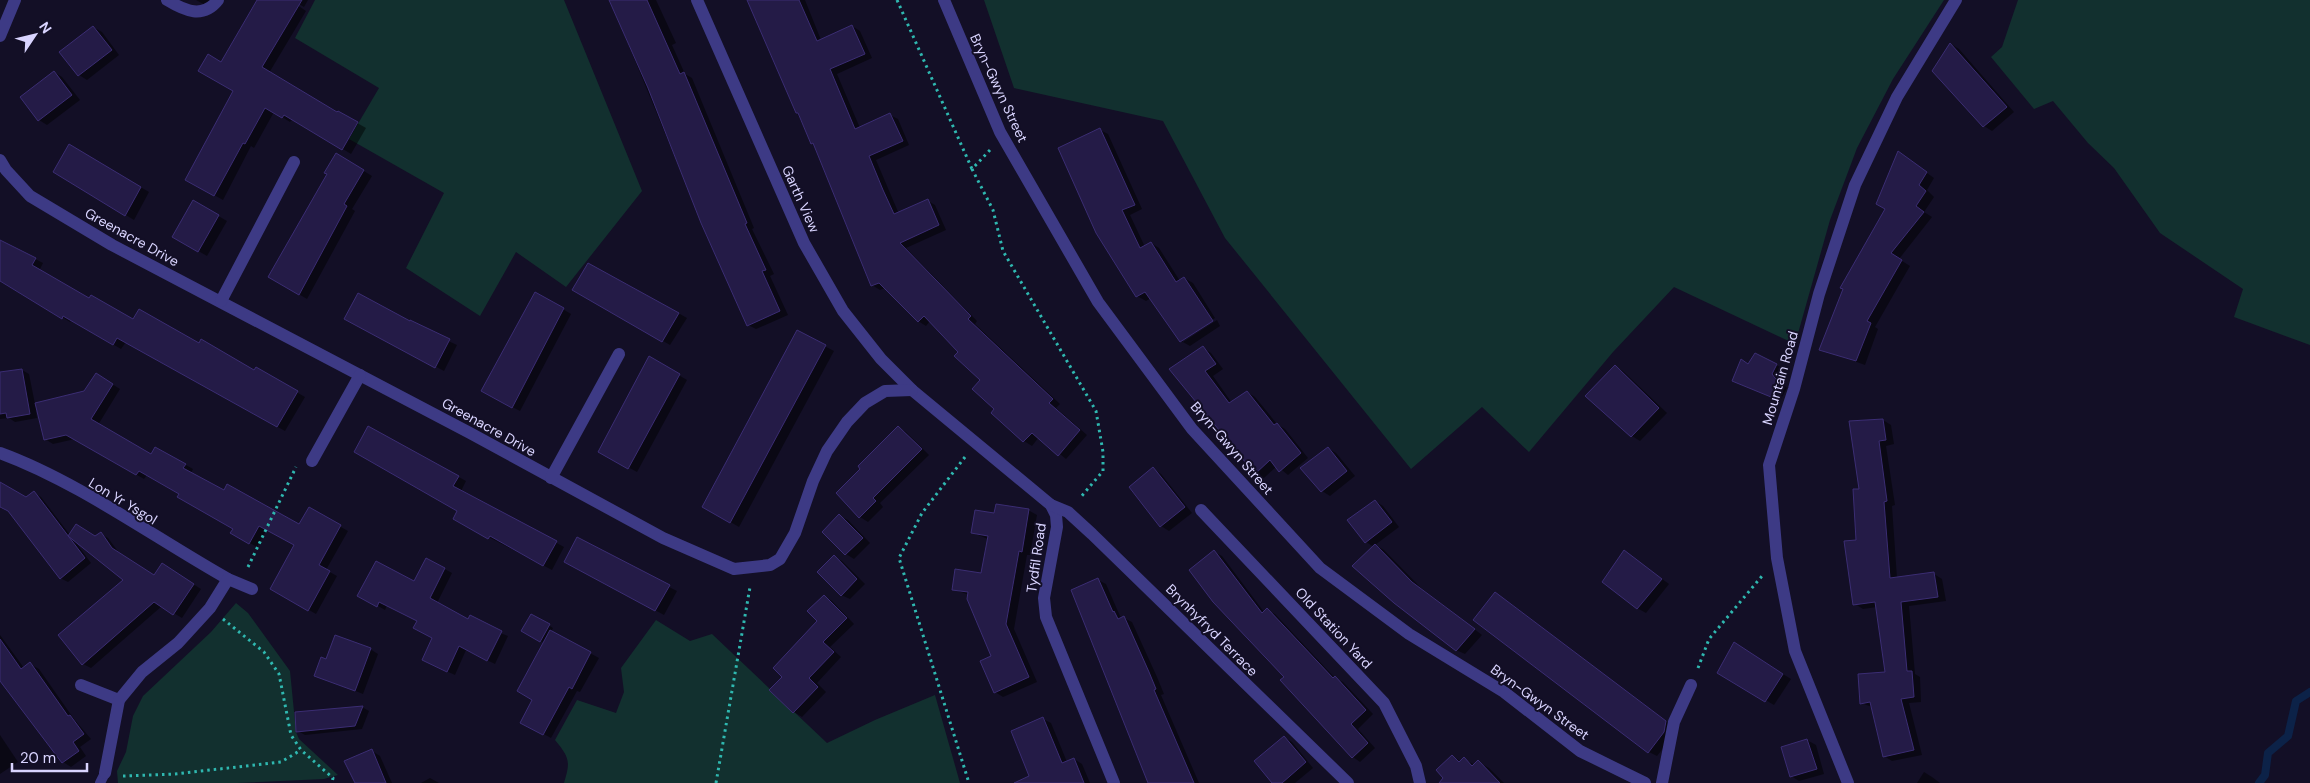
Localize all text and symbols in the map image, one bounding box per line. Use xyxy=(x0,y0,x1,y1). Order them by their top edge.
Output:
north arrow xyxy=(10,10,60,60)
text: N xyxy=(35,18,56,37)
street label: Bryn-Gwyn Street xyxy=(966,31,1032,145)
street label: Garth View xyxy=(778,163,824,236)
street label: Greenacre Drive xyxy=(82,204,182,270)
street label: Mountain Road xyxy=(1758,329,1802,427)
street label: Greenacre Drive xyxy=(439,394,539,460)
street label: Bryn-Gwyn Street xyxy=(1187,398,1277,498)
street label: Lon Yr Ysgol xyxy=(85,474,161,528)
street label: Tydfil Road xyxy=(1022,522,1050,594)
street label: Brynhyfryd Terrace xyxy=(1162,580,1262,680)
street label: Old Station Yard xyxy=(1292,584,1376,672)
street label: Bryn-Gwyn Street xyxy=(1487,660,1593,744)
scale bar xyxy=(12,740,88,772)
text: 20 m xyxy=(20,748,56,768)

